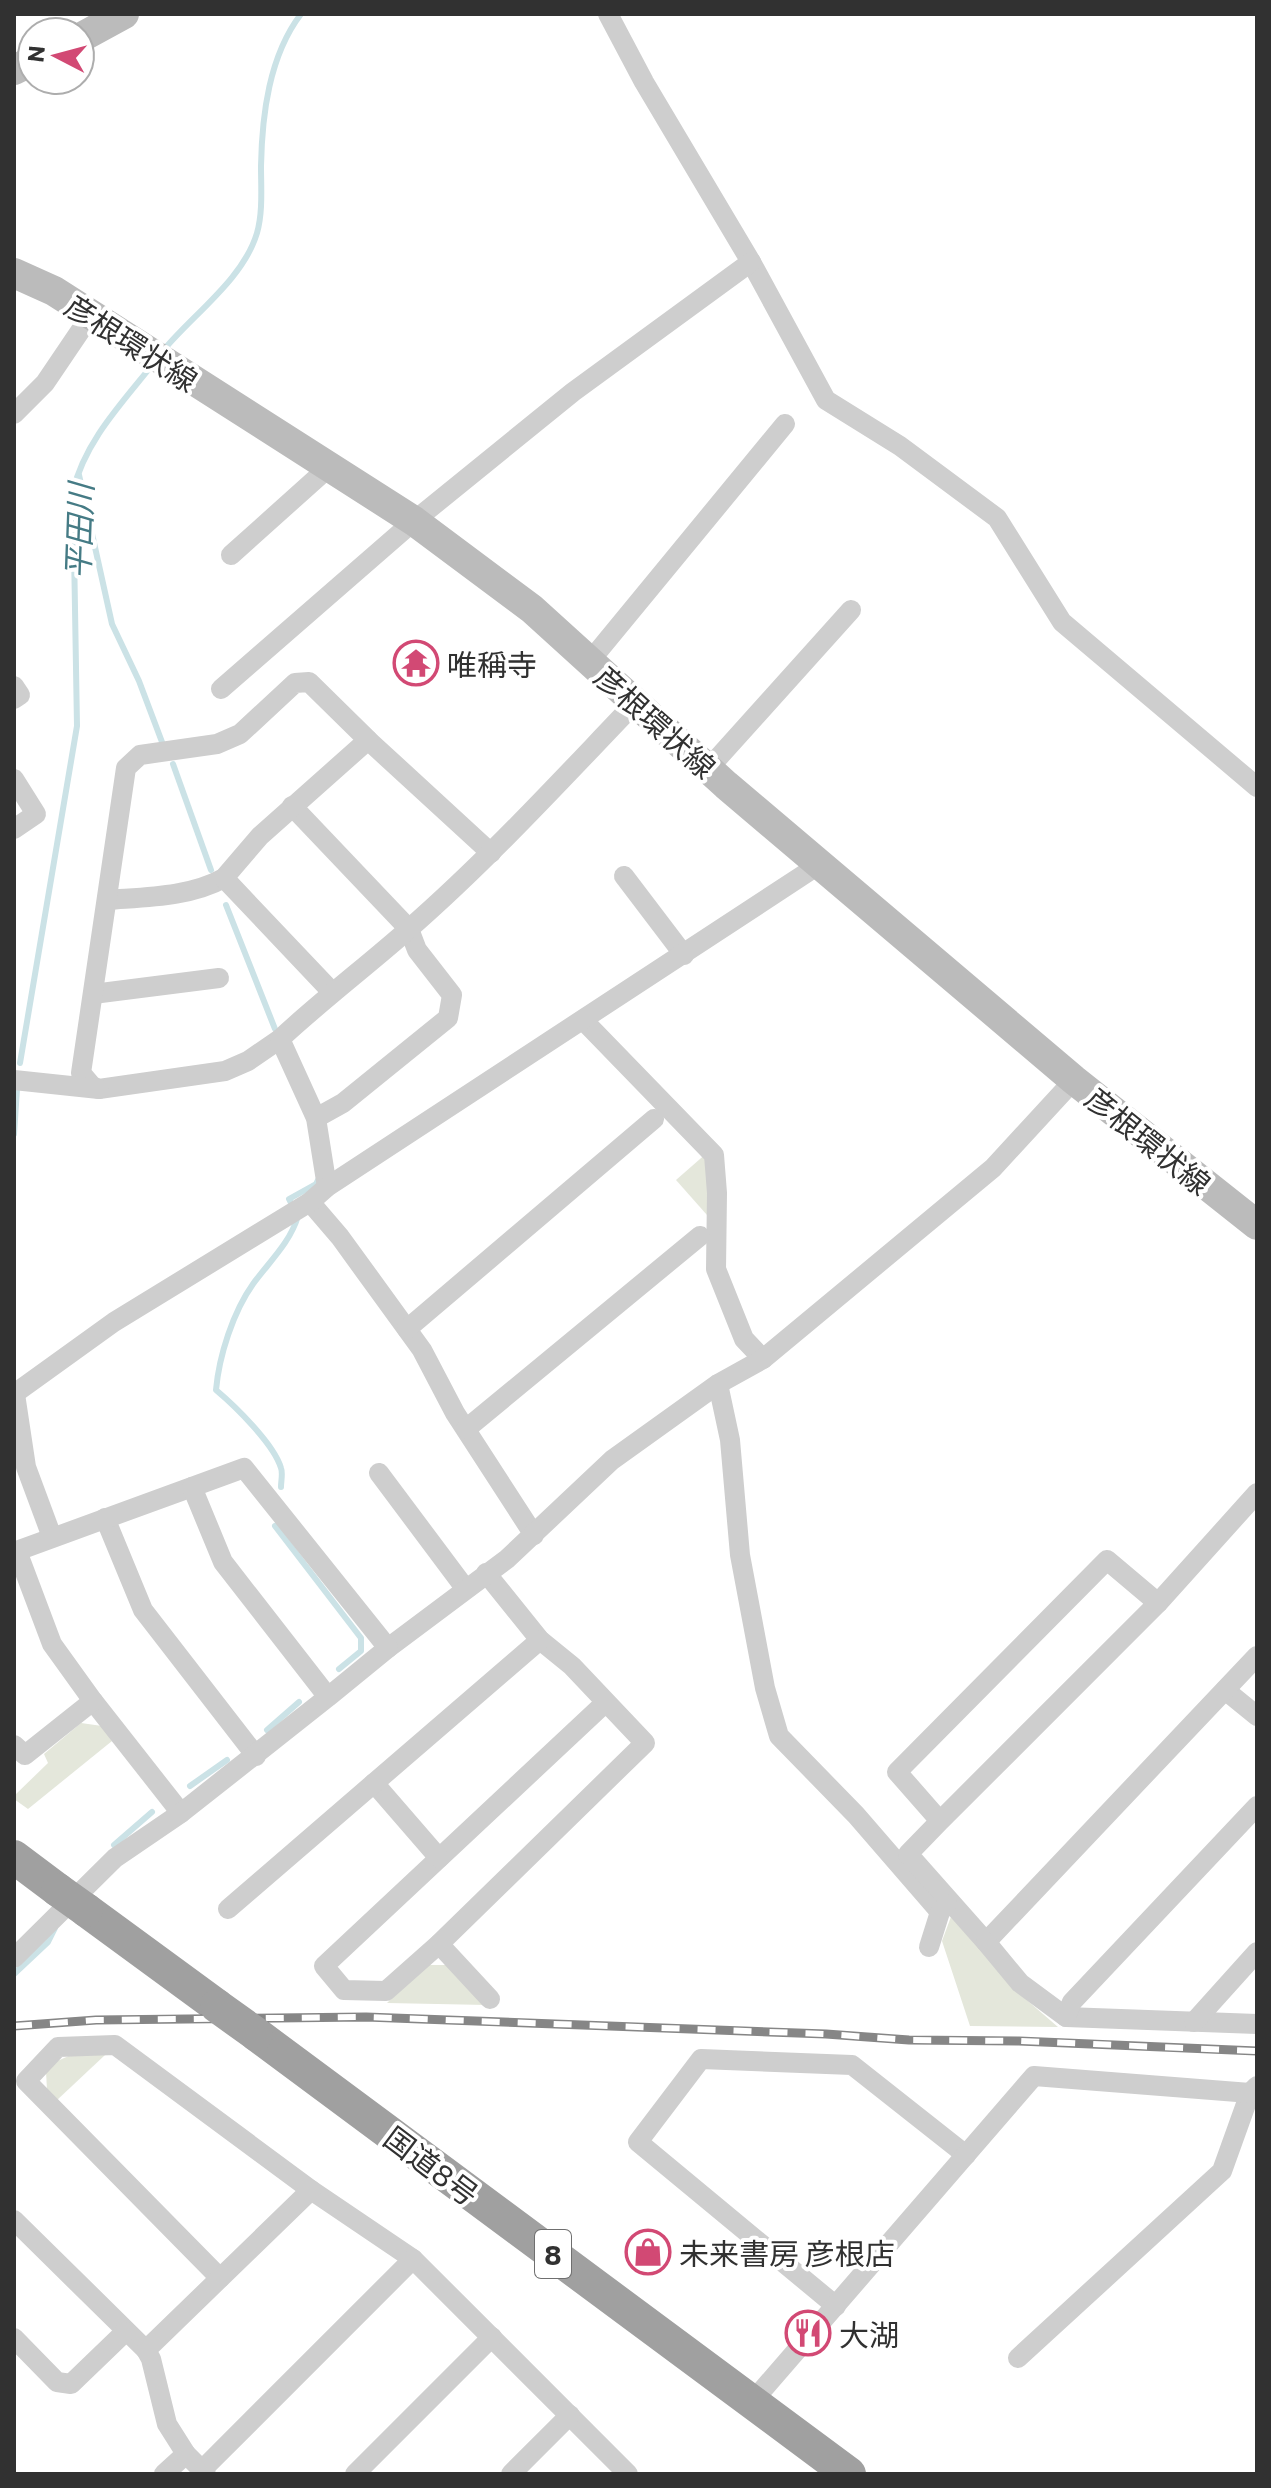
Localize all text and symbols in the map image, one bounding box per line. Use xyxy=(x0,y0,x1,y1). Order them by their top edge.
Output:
north arrow xyxy=(16,16,96,96)
text: N xyxy=(21,44,50,63)
street label: 彦根環状線 xyxy=(59,286,205,398)
water label: 平田川 xyxy=(56,479,100,580)
temple icon: 唯稱寺 xyxy=(392,639,440,687)
place label: 唯稱寺 xyxy=(447,645,537,682)
street label: 彦根環状線 xyxy=(588,657,724,785)
street label: 彦根環状線 xyxy=(1079,1078,1219,1202)
street label: 国道8号 xyxy=(378,2118,486,2212)
shop icon: 未来書房 彦根店 xyxy=(624,2228,672,2276)
road number: 8 xyxy=(535,2230,571,2278)
place label: 未来書房 彦根店 xyxy=(679,2234,895,2271)
restaurant icon: 大湖 xyxy=(784,2309,832,2357)
place label: 大湖 xyxy=(839,2315,899,2352)

